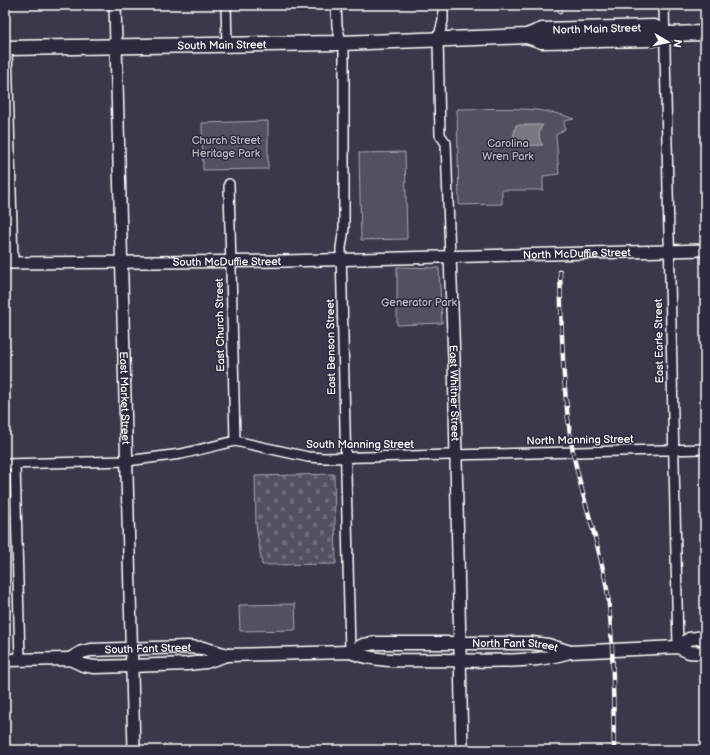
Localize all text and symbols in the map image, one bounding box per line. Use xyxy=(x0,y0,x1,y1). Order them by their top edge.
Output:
street label: North Main Street xyxy=(552,21,642,36)
north arrow xyxy=(648,22,688,62)
street label: South Main Street xyxy=(177,38,267,52)
text: N xyxy=(670,38,684,49)
park label: Church Street Heritage Park xyxy=(192,134,261,160)
park label: Carolina Wren Park xyxy=(482,137,534,163)
street label: North McDuffie Street xyxy=(523,245,632,261)
street label: South McDuffie Street xyxy=(173,255,282,268)
street label: East Church Street xyxy=(213,277,227,372)
park label: Generator Park xyxy=(381,296,457,309)
street label: East Benson Street xyxy=(324,298,338,395)
street label: East Earle Street xyxy=(652,298,666,383)
street label: East Whitner Street xyxy=(447,345,462,442)
street label: East Market Street xyxy=(117,351,133,445)
street label: North Manning Street xyxy=(526,433,634,447)
street label: South Manning Street xyxy=(306,438,414,451)
street label: North Fant Street xyxy=(472,637,560,654)
street label: South Fant Street xyxy=(104,640,192,656)

